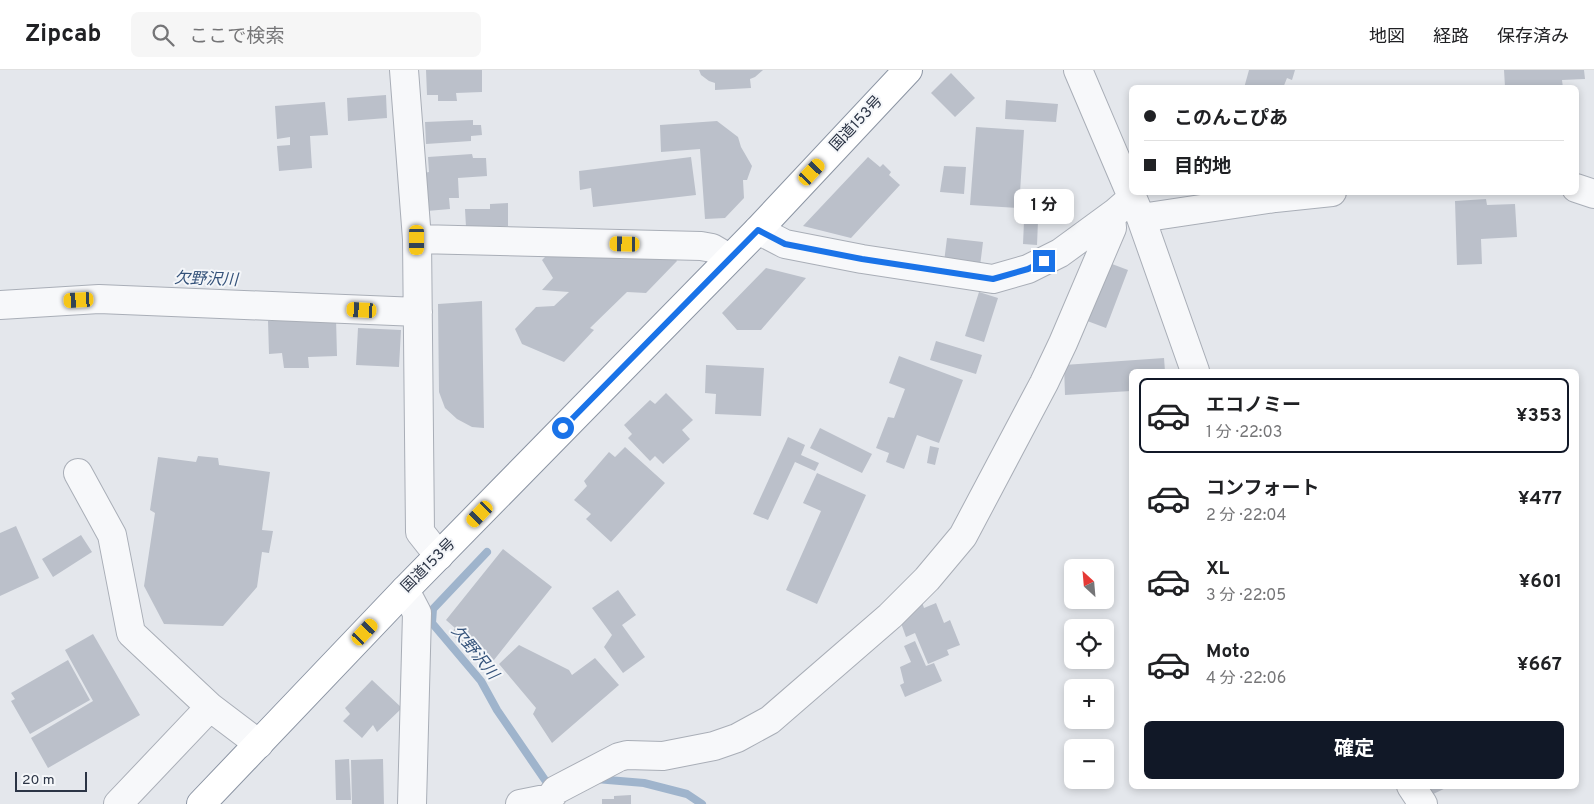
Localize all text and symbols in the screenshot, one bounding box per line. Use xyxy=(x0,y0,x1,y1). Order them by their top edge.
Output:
search box xyxy=(131,12,481,57)
text: Zipcab xyxy=(25,20,101,50)
icon: search xyxy=(149,21,177,49)
text: ここで検索 xyxy=(189,25,284,49)
text: 地図 xyxy=(1369,26,1405,49)
text: 経路 xyxy=(1433,26,1469,49)
text: 保存済み xyxy=(1497,26,1569,49)
street label: 国道153号 xyxy=(827,92,887,156)
text: このんこぴあ xyxy=(1174,107,1288,131)
text: 目的地 xyxy=(1174,155,1231,179)
car xyxy=(796,156,827,188)
callout: 1 分 xyxy=(1014,189,1074,224)
text: 1 分 xyxy=(1031,196,1057,216)
car xyxy=(409,225,424,255)
car xyxy=(609,236,640,252)
route end xyxy=(1033,250,1055,272)
water label: 欠野沢川 xyxy=(174,269,240,291)
car xyxy=(63,292,94,308)
car xyxy=(346,302,377,318)
icon: car xyxy=(1146,393,1191,438)
text: エコノミー xyxy=(1206,394,1301,418)
text: ¥353 xyxy=(1516,404,1562,428)
route start xyxy=(552,417,574,439)
text: 1 分 · 22:03 xyxy=(1206,423,1282,443)
icon: car xyxy=(1146,476,1191,521)
text: コンフォート xyxy=(1206,477,1319,501)
text: ¥477 xyxy=(1518,487,1562,511)
car xyxy=(464,498,495,530)
text: 2 分 · 22:04 xyxy=(1206,506,1286,526)
street label: 国道153号 xyxy=(398,535,460,597)
text: XL xyxy=(1206,557,1229,581)
north arrow xyxy=(1064,559,1114,609)
map controls xyxy=(1064,559,1114,789)
icon: car xyxy=(1146,559,1191,604)
text: ¥601 xyxy=(1519,570,1562,594)
text: 3 分 · 22:05 xyxy=(1206,586,1286,606)
car xyxy=(349,616,380,648)
button: locate xyxy=(1064,619,1114,669)
water label: 欠野沢川 xyxy=(446,622,503,686)
text: Moto xyxy=(1206,640,1250,664)
icon: car xyxy=(1146,642,1191,687)
text: ¥667 xyxy=(1517,653,1562,677)
text: 4 分 · 22:06 xyxy=(1206,669,1286,689)
button: + xyxy=(1064,679,1114,729)
button: 確定 xyxy=(1144,721,1564,779)
button: − xyxy=(1064,739,1114,789)
scale bar xyxy=(15,769,88,792)
text: 20 m xyxy=(22,772,55,789)

